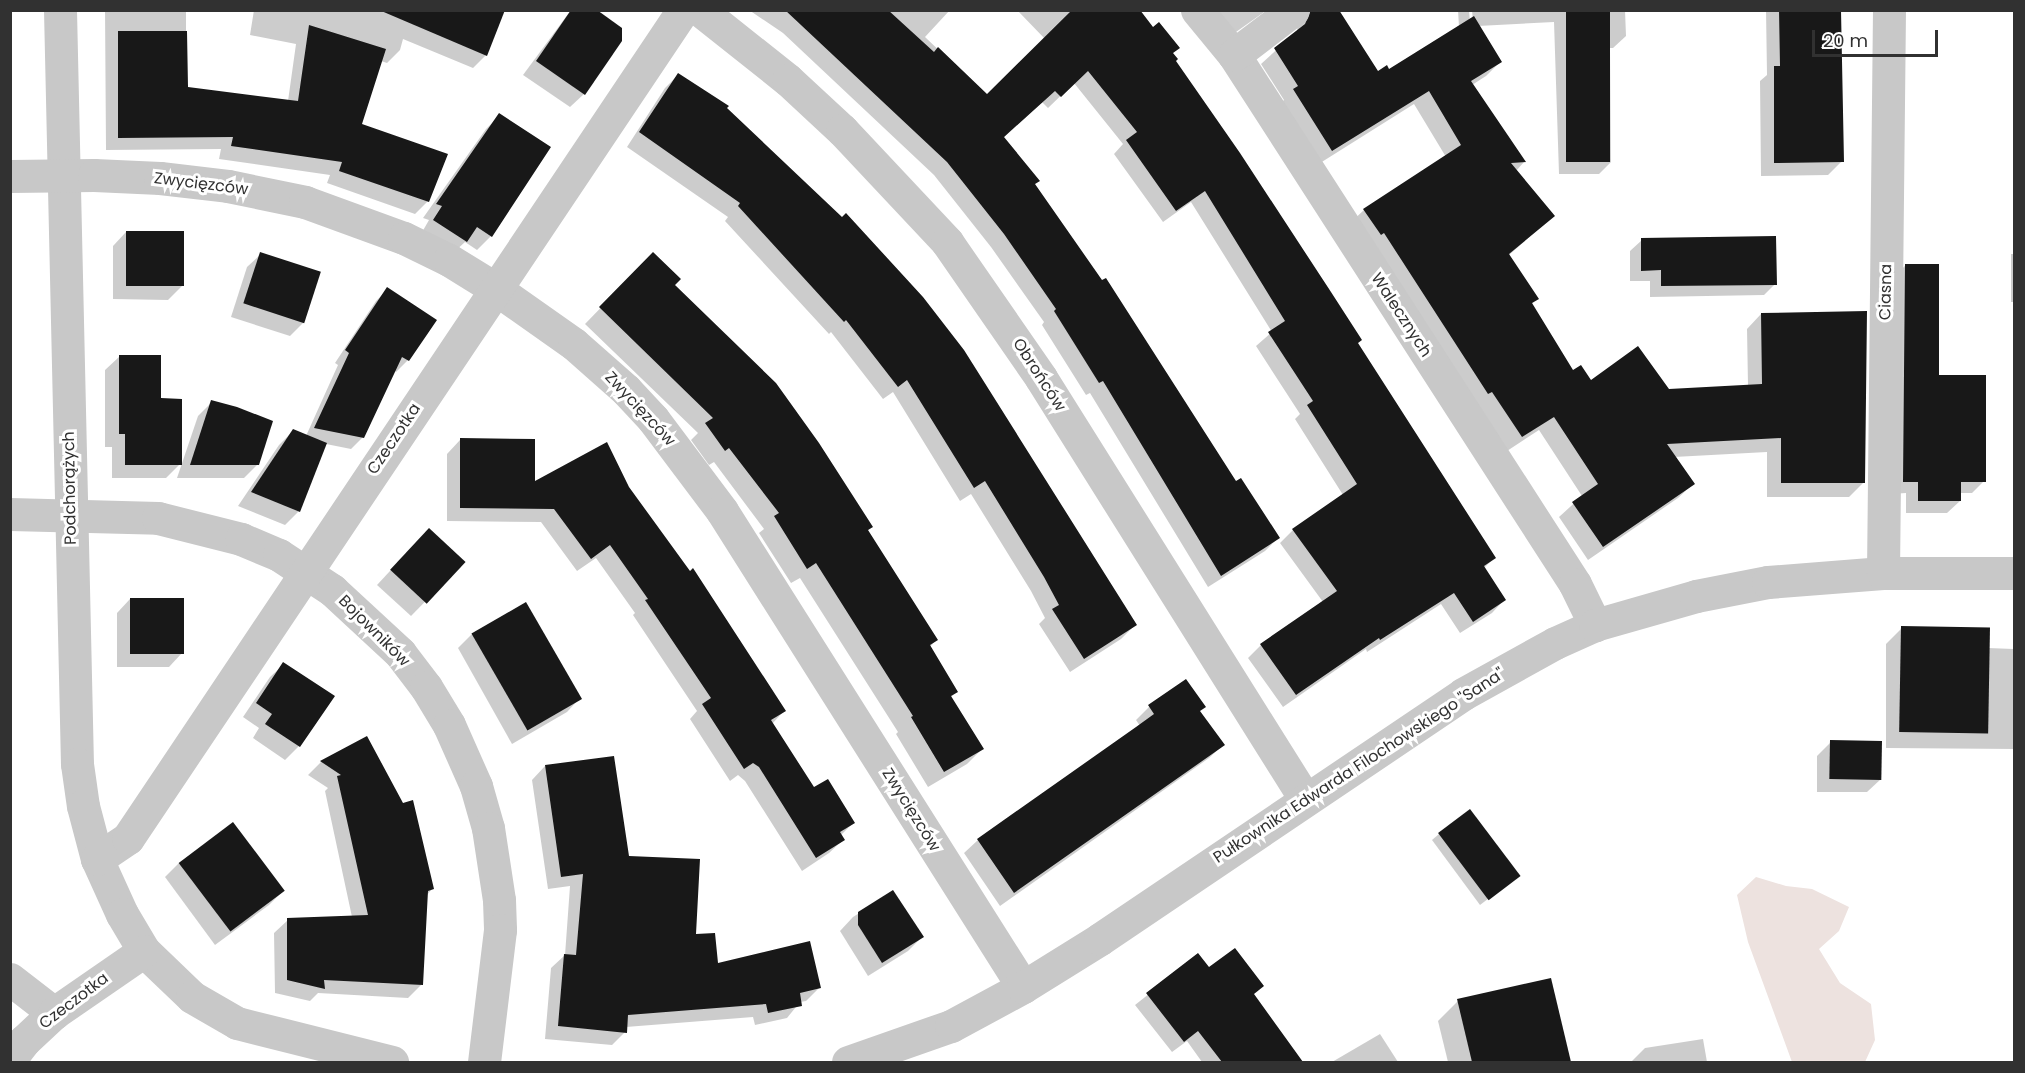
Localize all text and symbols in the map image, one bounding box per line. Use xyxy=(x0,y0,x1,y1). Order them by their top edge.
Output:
scale bar xyxy=(1815,18,1941,56)
text: 20 m xyxy=(1823,28,1868,53)
street label: Zwycięzców xyxy=(153,169,249,199)
street label: Ciasna xyxy=(1876,264,1896,320)
street label: Walecznych xyxy=(1367,269,1435,361)
street label: Obrońców xyxy=(1008,335,1070,415)
street label: Zwycięzców xyxy=(601,368,679,450)
street label: Czeczotka xyxy=(363,400,425,478)
street label: Podchorążych xyxy=(59,431,81,545)
street label: Bojowników xyxy=(334,591,414,671)
street label: Pułkownika Edwarda Filochowskiego "Sana" xyxy=(1210,664,1508,868)
street label: Zwycięzców xyxy=(878,765,944,855)
street label: Czeczotka xyxy=(36,969,112,1033)

